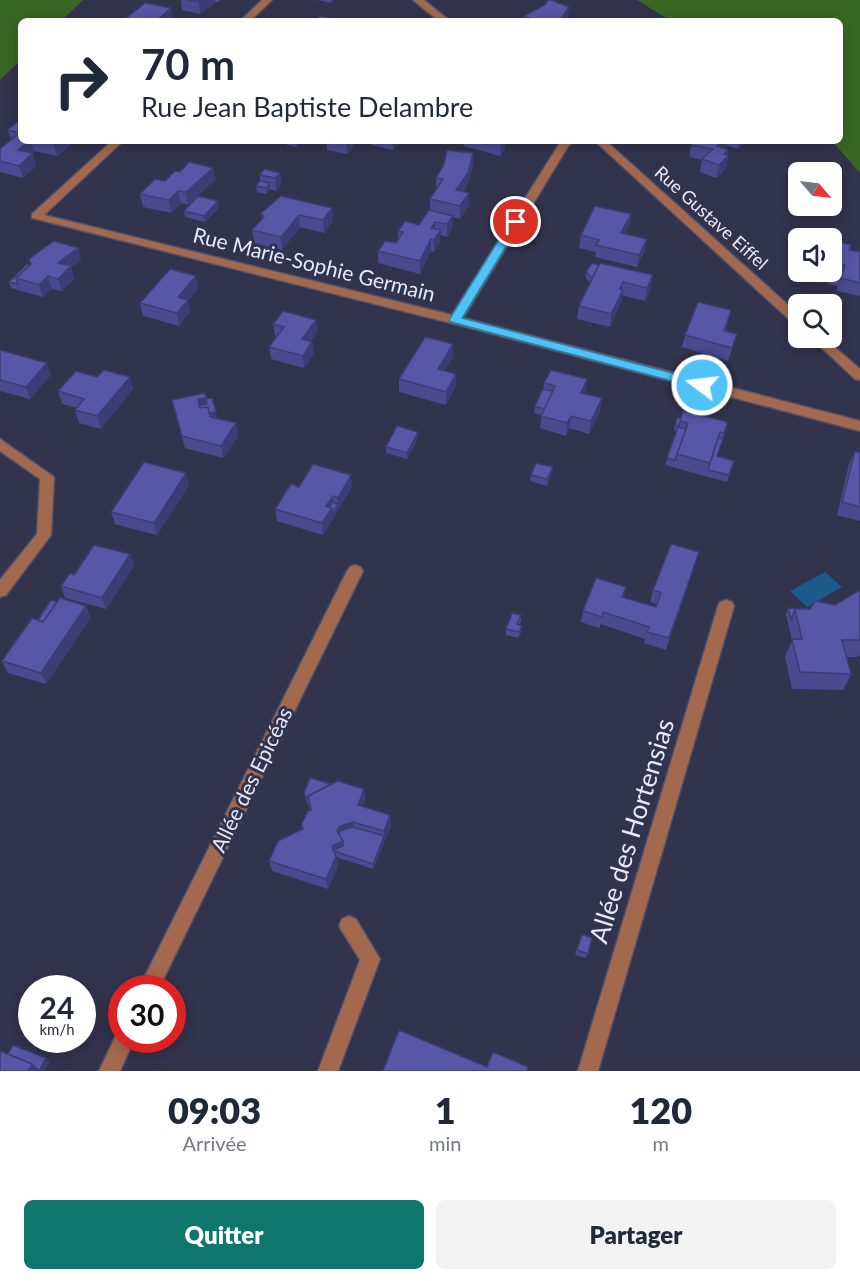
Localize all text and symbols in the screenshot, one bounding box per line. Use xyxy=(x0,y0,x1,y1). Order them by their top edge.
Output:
text: 70 m xyxy=(141,39,235,89)
icon: right xyxy=(42,42,120,120)
text: Rue Jean Baptiste Delambre xyxy=(141,90,473,123)
street label: Rue Gustave Eiffel xyxy=(651,161,773,274)
north arrow xyxy=(788,162,842,216)
map controls xyxy=(788,162,842,348)
pin xyxy=(490,196,541,247)
icon: arrive xyxy=(499,205,532,238)
street label: Rue Marie-Sophie Germain xyxy=(191,221,438,306)
button: sound xyxy=(788,228,842,282)
button: search xyxy=(788,294,842,348)
position arrow xyxy=(670,353,734,417)
street label: Allée des Epicéas xyxy=(205,703,297,856)
street label: Allée des Hortensias xyxy=(582,715,680,947)
speed limit sign: 30 xyxy=(108,975,186,1053)
text: 24 xyxy=(40,989,74,1025)
text: km/h xyxy=(39,1020,75,1038)
text: 09:03 xyxy=(168,1088,261,1132)
text: 1 xyxy=(435,1088,456,1132)
text: 120 xyxy=(629,1088,692,1132)
text: Arrivée xyxy=(182,1131,247,1155)
text: min xyxy=(429,1131,461,1155)
text: m xyxy=(652,1131,669,1155)
button: Quitter xyxy=(24,1200,424,1269)
button: Partager xyxy=(436,1200,836,1269)

